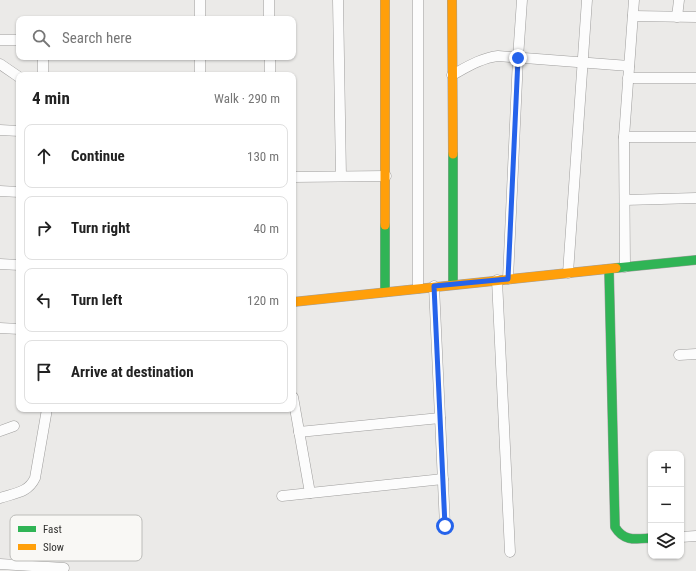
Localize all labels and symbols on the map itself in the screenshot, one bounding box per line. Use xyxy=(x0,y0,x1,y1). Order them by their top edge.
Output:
route end xyxy=(509,49,527,67)
legend xyxy=(10,515,142,561)
route start xyxy=(436,517,454,535)
text: Fast xyxy=(43,523,62,536)
text: Slow xyxy=(43,541,64,554)

